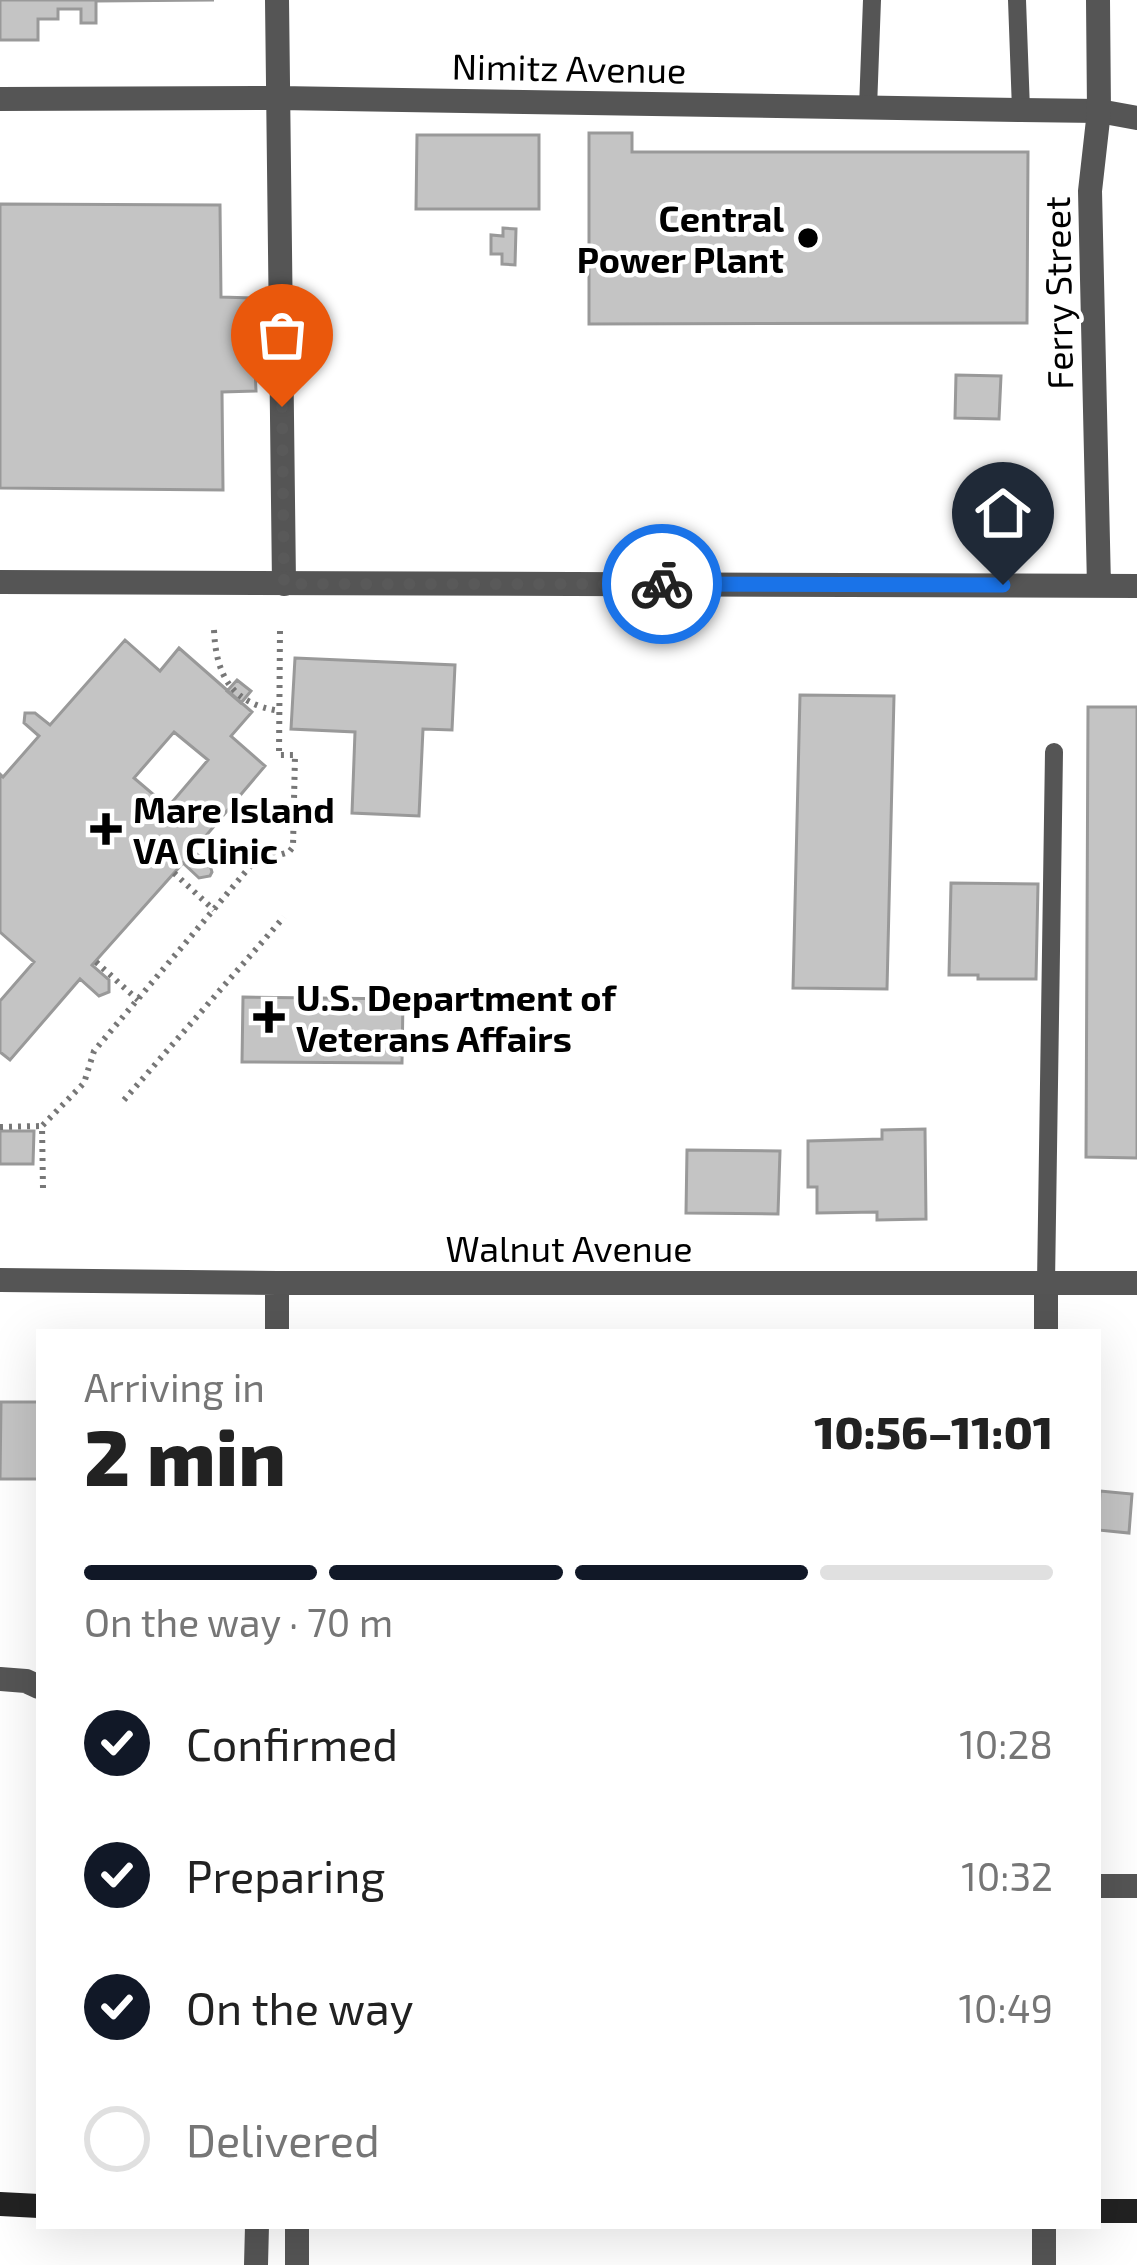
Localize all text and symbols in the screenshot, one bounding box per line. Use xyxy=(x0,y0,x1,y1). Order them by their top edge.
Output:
street label: Nimitz Avenue xyxy=(451,43,687,91)
place label: Central Power Plant xyxy=(577,196,784,280)
street label: Ferry Street xyxy=(1034,196,1080,390)
marker: Central Power Plant xyxy=(795,225,821,251)
pin xyxy=(231,284,333,407)
icon: bag xyxy=(249,302,315,368)
pin xyxy=(952,462,1054,585)
icon: home xyxy=(970,480,1036,546)
courier xyxy=(602,524,722,644)
icon: bike xyxy=(629,551,695,617)
place label: Mare Island VA Clinic xyxy=(133,787,335,871)
marker: Mare Island VA Clinic xyxy=(90,813,122,845)
place label: U.S. Department of Veterans Affairs xyxy=(296,975,617,1059)
marker: U.S. Department of Veterans Affairs xyxy=(253,1001,285,1033)
street label: Walnut Avenue xyxy=(445,1226,693,1269)
text: Arriving in xyxy=(84,1363,265,1410)
text: 10:56–11:01 xyxy=(814,1404,1053,1458)
text: 2 min xyxy=(84,1408,286,1502)
text: On the way · 70 m xyxy=(84,1598,393,1645)
icon: check xyxy=(84,1710,150,1776)
text: Confirmed xyxy=(186,1716,398,1770)
text: 10:28 xyxy=(959,1720,1053,1767)
icon: check xyxy=(84,1842,150,1908)
text: Preparing xyxy=(186,1848,385,1902)
text: 10:32 xyxy=(961,1852,1053,1899)
icon: check xyxy=(84,1974,150,2040)
text: On the way xyxy=(186,1980,413,2034)
text: 10:49 xyxy=(958,1984,1053,2031)
text: Delivered xyxy=(186,2112,380,2166)

